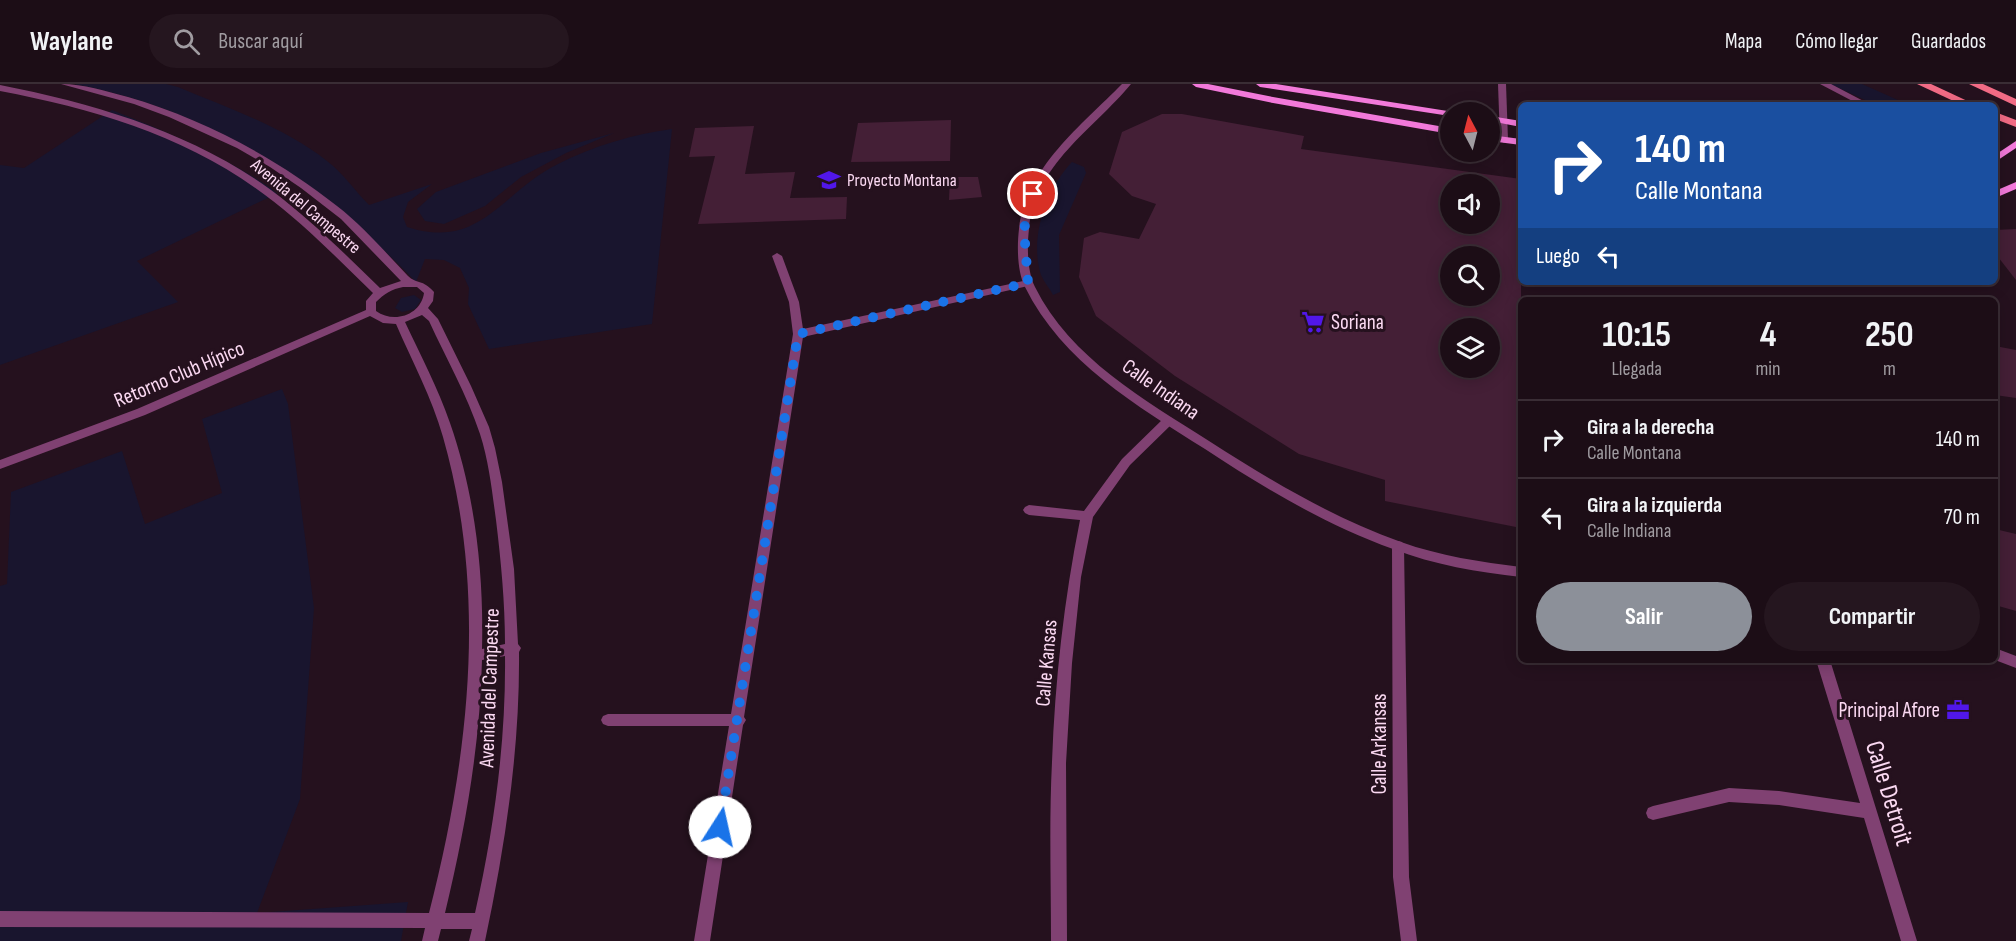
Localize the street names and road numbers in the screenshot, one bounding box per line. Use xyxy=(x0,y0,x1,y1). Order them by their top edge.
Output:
street label: Avenida del Campestre xyxy=(246,154,365,258)
street label: Retorno Club Hípico xyxy=(110,336,248,413)
street label: Calle Indiana xyxy=(1117,354,1204,425)
street label: Avenida del Campestre xyxy=(474,608,505,769)
street label: Calle Kansas xyxy=(1030,619,1063,707)
street label: Calle Arkansas xyxy=(1367,693,1392,795)
street label: Calle Detroit xyxy=(1858,737,1919,850)

